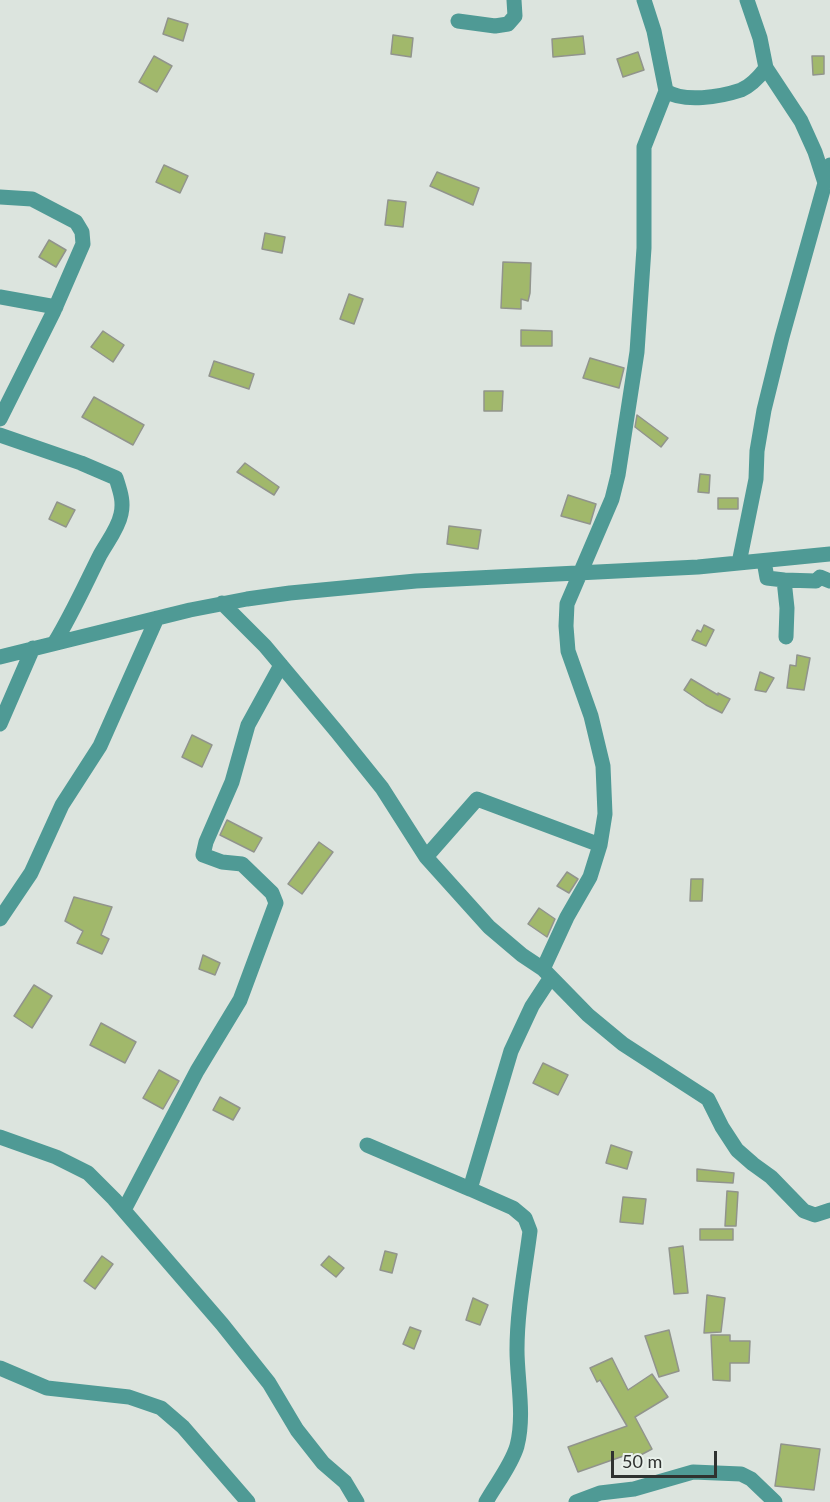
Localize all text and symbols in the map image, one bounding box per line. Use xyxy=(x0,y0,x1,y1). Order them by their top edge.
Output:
scale bar xyxy=(614,1439,720,1477)
text: 50 m xyxy=(622,1450,662,1472)

